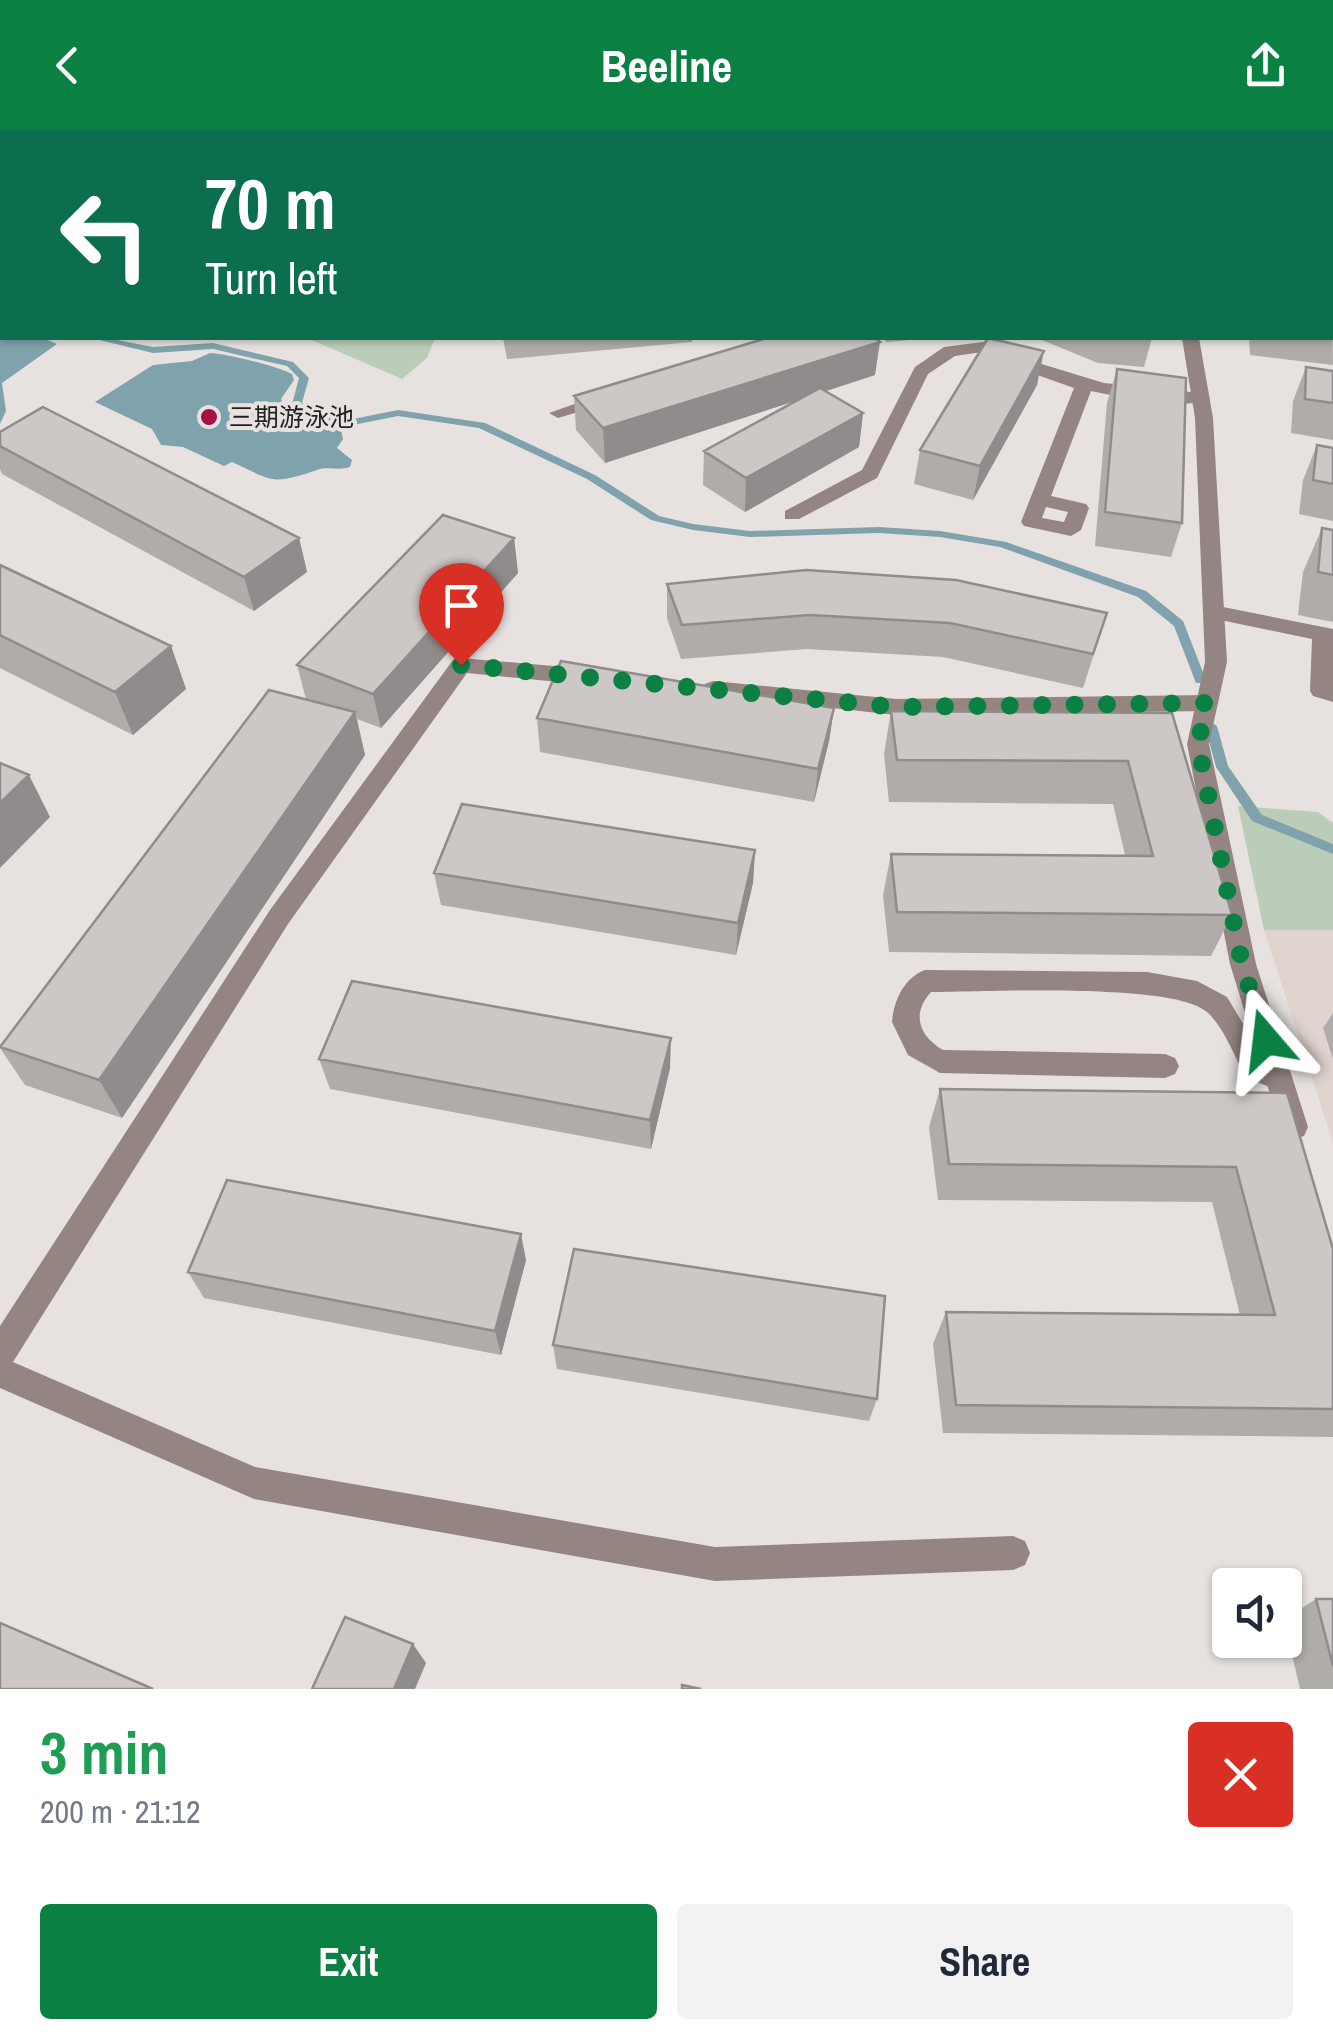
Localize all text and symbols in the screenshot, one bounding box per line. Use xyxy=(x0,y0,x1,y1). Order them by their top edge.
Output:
text: Beeline xyxy=(601,35,732,96)
icon: back xyxy=(40,38,95,93)
icon: share xyxy=(1238,38,1293,93)
text: 70 m xyxy=(205,157,336,251)
icon: left xyxy=(40,170,170,300)
text: Turn left xyxy=(205,247,337,308)
place label: 三期游泳池 xyxy=(229,400,354,434)
marker: 三期游泳池 xyxy=(198,406,220,428)
pin xyxy=(419,563,504,666)
icon: arrive xyxy=(434,578,489,633)
position arrow xyxy=(1214,988,1318,1092)
map controls xyxy=(1212,1568,1302,1658)
button: sound xyxy=(1212,1568,1302,1658)
text: 3 min xyxy=(40,1712,169,1793)
button: close xyxy=(1188,1722,1293,1827)
text: 200 m · 21:12 xyxy=(40,1790,200,1833)
button: Exit xyxy=(40,1904,657,2019)
button: Share xyxy=(677,1904,1293,2019)

